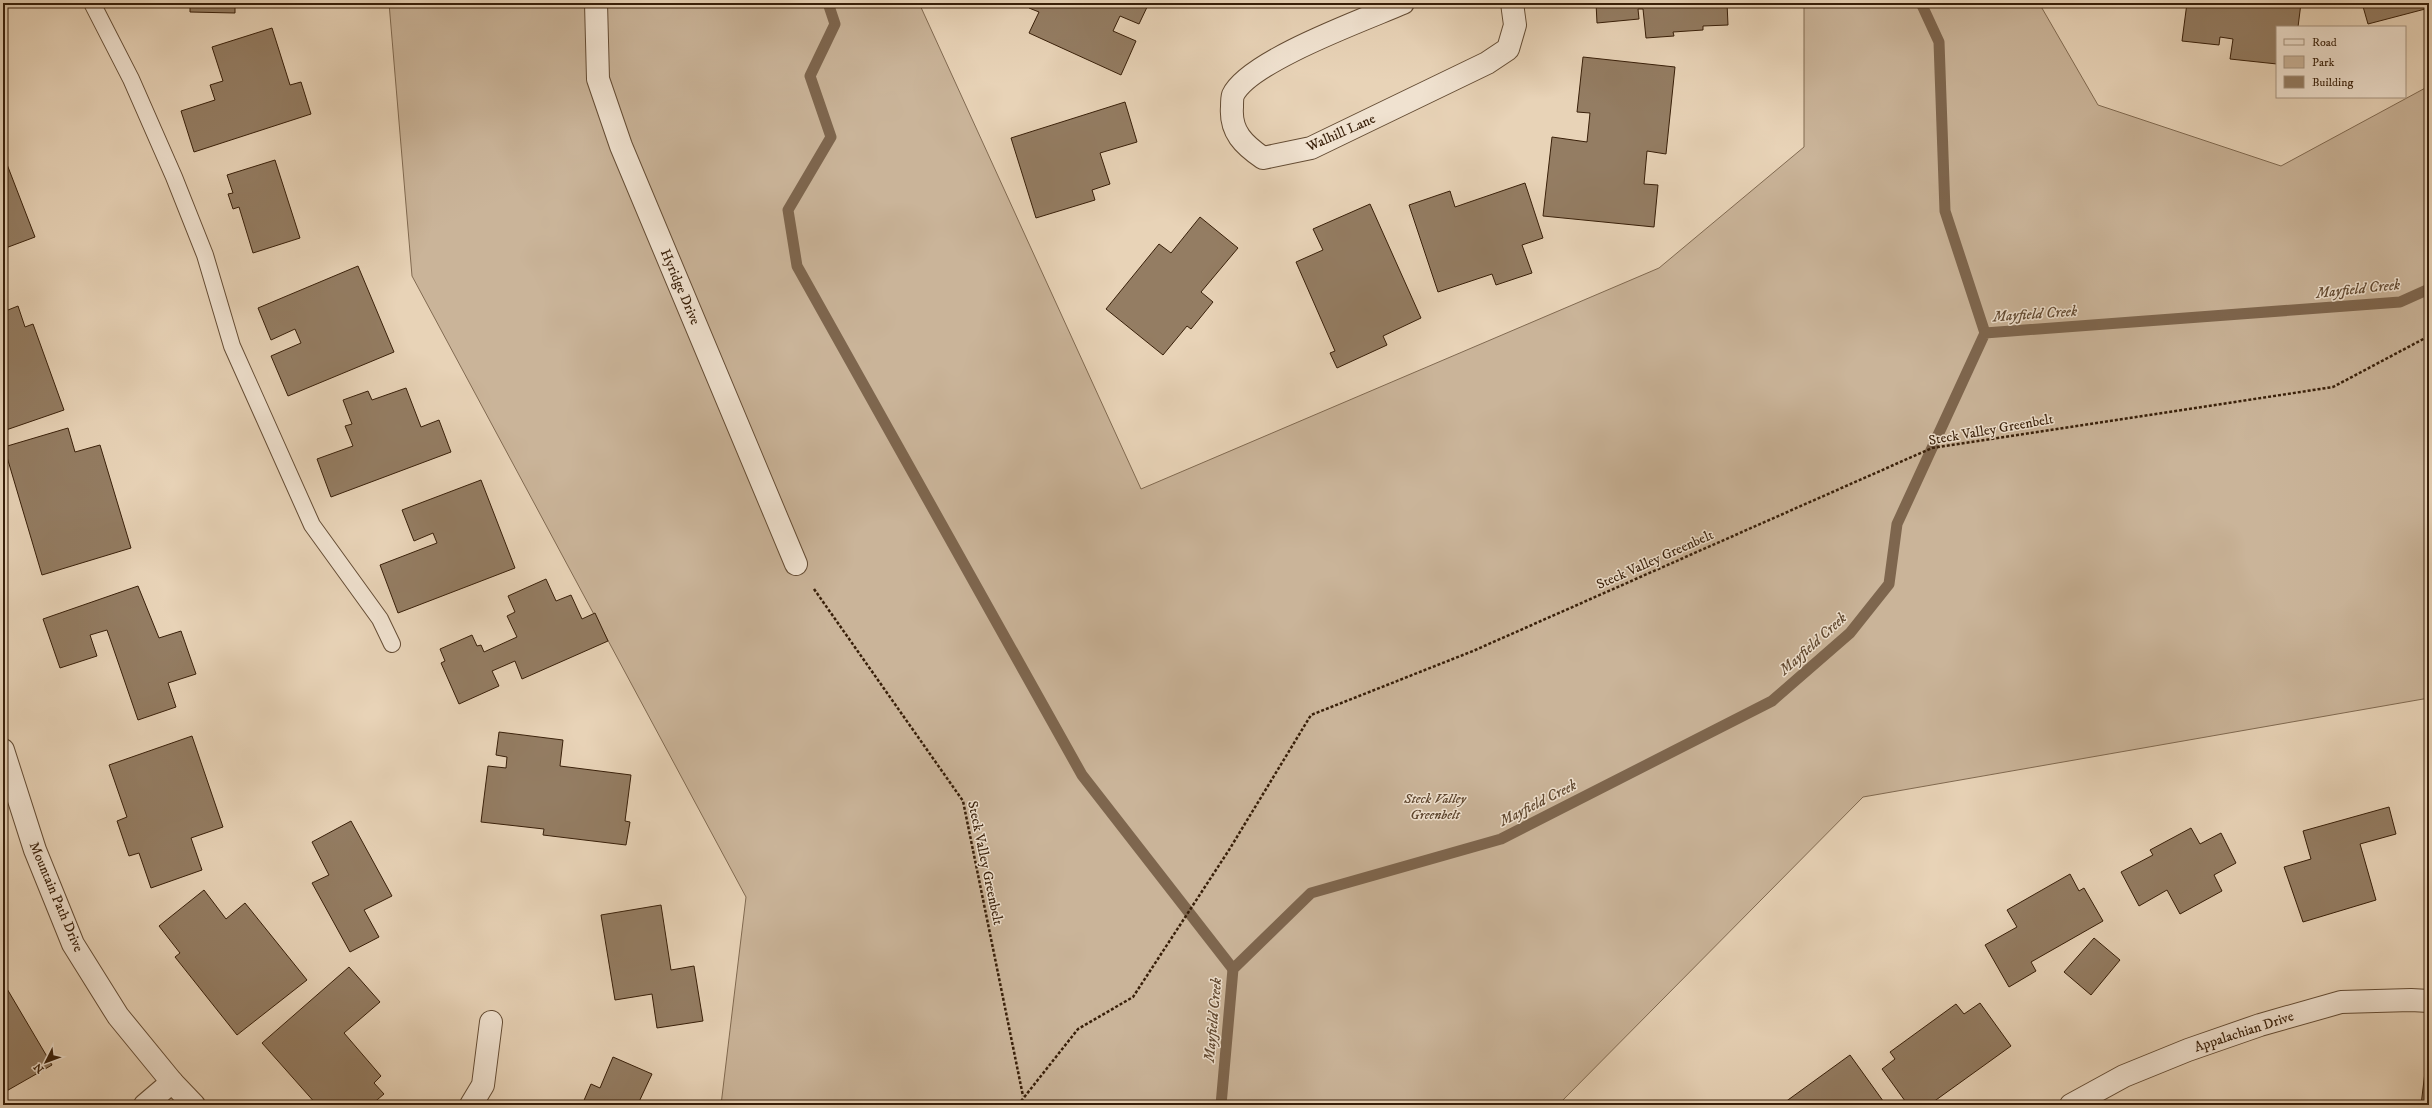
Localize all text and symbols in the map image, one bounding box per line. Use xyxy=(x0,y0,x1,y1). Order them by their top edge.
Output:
legend xyxy=(2276,26,2406,98)
text: Road xyxy=(2312,35,2337,50)
text: Park xyxy=(2312,55,2334,70)
text: Building xyxy=(2312,75,2353,90)
street label: Walhill Lane xyxy=(1303,110,1378,157)
street label: Hyridge Drive xyxy=(656,246,704,328)
water label: Mayfield Creek xyxy=(2314,275,2402,303)
water label: Mayfield Creek xyxy=(1991,302,2079,326)
street label: Steck Valley Greenbelt xyxy=(1927,410,2055,450)
street label: Steck Valley Greenbelt xyxy=(1594,526,1717,594)
water label: Mayfield Creek xyxy=(1775,608,1851,680)
water label: Mayfield Creek xyxy=(1495,775,1581,831)
park label: Steck Valley Greenbelt xyxy=(1403,790,1468,824)
street label: Steck Valley Greenbelt xyxy=(963,799,1007,927)
street label: Mountain Path Drive xyxy=(25,839,87,955)
water label: Mayfield Creek xyxy=(1200,976,1226,1064)
street label: Appalachian Drive xyxy=(2192,1007,2296,1057)
north arrow xyxy=(26,1042,66,1082)
text: N xyxy=(31,1060,48,1076)

